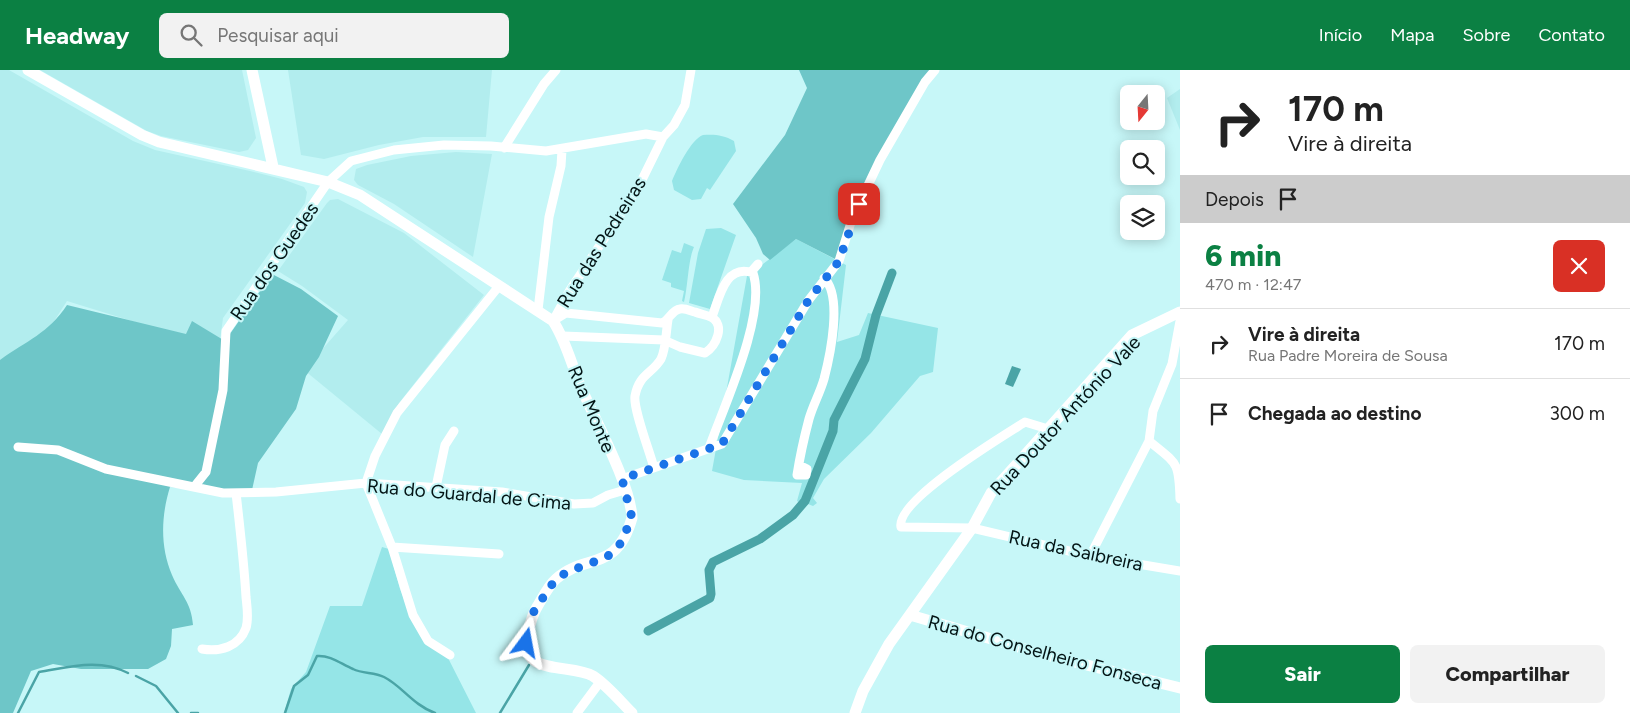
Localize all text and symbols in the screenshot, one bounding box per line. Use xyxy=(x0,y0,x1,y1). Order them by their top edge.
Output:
search box xyxy=(159,13,509,58)
text: Headway xyxy=(25,21,129,50)
icon: search xyxy=(177,21,205,49)
text: Pesquisar aqui xyxy=(217,24,339,47)
text: Início xyxy=(1319,24,1362,46)
text: Mapa xyxy=(1390,24,1434,46)
text: Sobre xyxy=(1462,24,1510,46)
text: Contato xyxy=(1538,24,1605,46)
north arrow xyxy=(1120,85,1165,130)
map controls xyxy=(1120,85,1165,240)
text: 170 m xyxy=(1288,88,1384,130)
icon: right xyxy=(1205,90,1270,155)
text: Vire à direita xyxy=(1288,130,1412,157)
button: search xyxy=(1120,140,1165,185)
street label: Rua das Pedreiras xyxy=(552,173,651,312)
pin xyxy=(838,183,880,225)
icon: arrive xyxy=(1274,185,1302,213)
text: Depois xyxy=(1205,188,1264,211)
icon: arrive xyxy=(845,190,873,218)
button: layers xyxy=(1120,195,1165,240)
street label: Rua dos Guedes xyxy=(225,198,324,325)
text: 6 min xyxy=(1205,237,1282,274)
button: close xyxy=(1553,240,1605,292)
text: 470 m · 12:47 xyxy=(1205,275,1301,294)
text: Vire à direita xyxy=(1248,323,1360,346)
icon: right xyxy=(1205,330,1233,358)
street label: Rua Doutor António Vale xyxy=(985,331,1145,500)
text: 170 m xyxy=(1554,332,1605,355)
text: Rua Padre Moreira de Sousa xyxy=(1248,346,1448,365)
street label: Rua Monte xyxy=(563,362,620,456)
icon: arrive xyxy=(1205,400,1233,428)
text: Chegada ao destino xyxy=(1248,402,1421,425)
text: 300 m xyxy=(1549,402,1605,425)
street label: Rua do Guardal de Cima xyxy=(366,474,572,515)
street label: Rua da Saibreira xyxy=(1007,525,1145,576)
street label: Rua do Conselheiro Fonseca xyxy=(926,610,1164,695)
position arrow xyxy=(499,616,551,668)
button: Sair xyxy=(1205,645,1400,703)
button: Compartilhar xyxy=(1410,645,1605,703)

